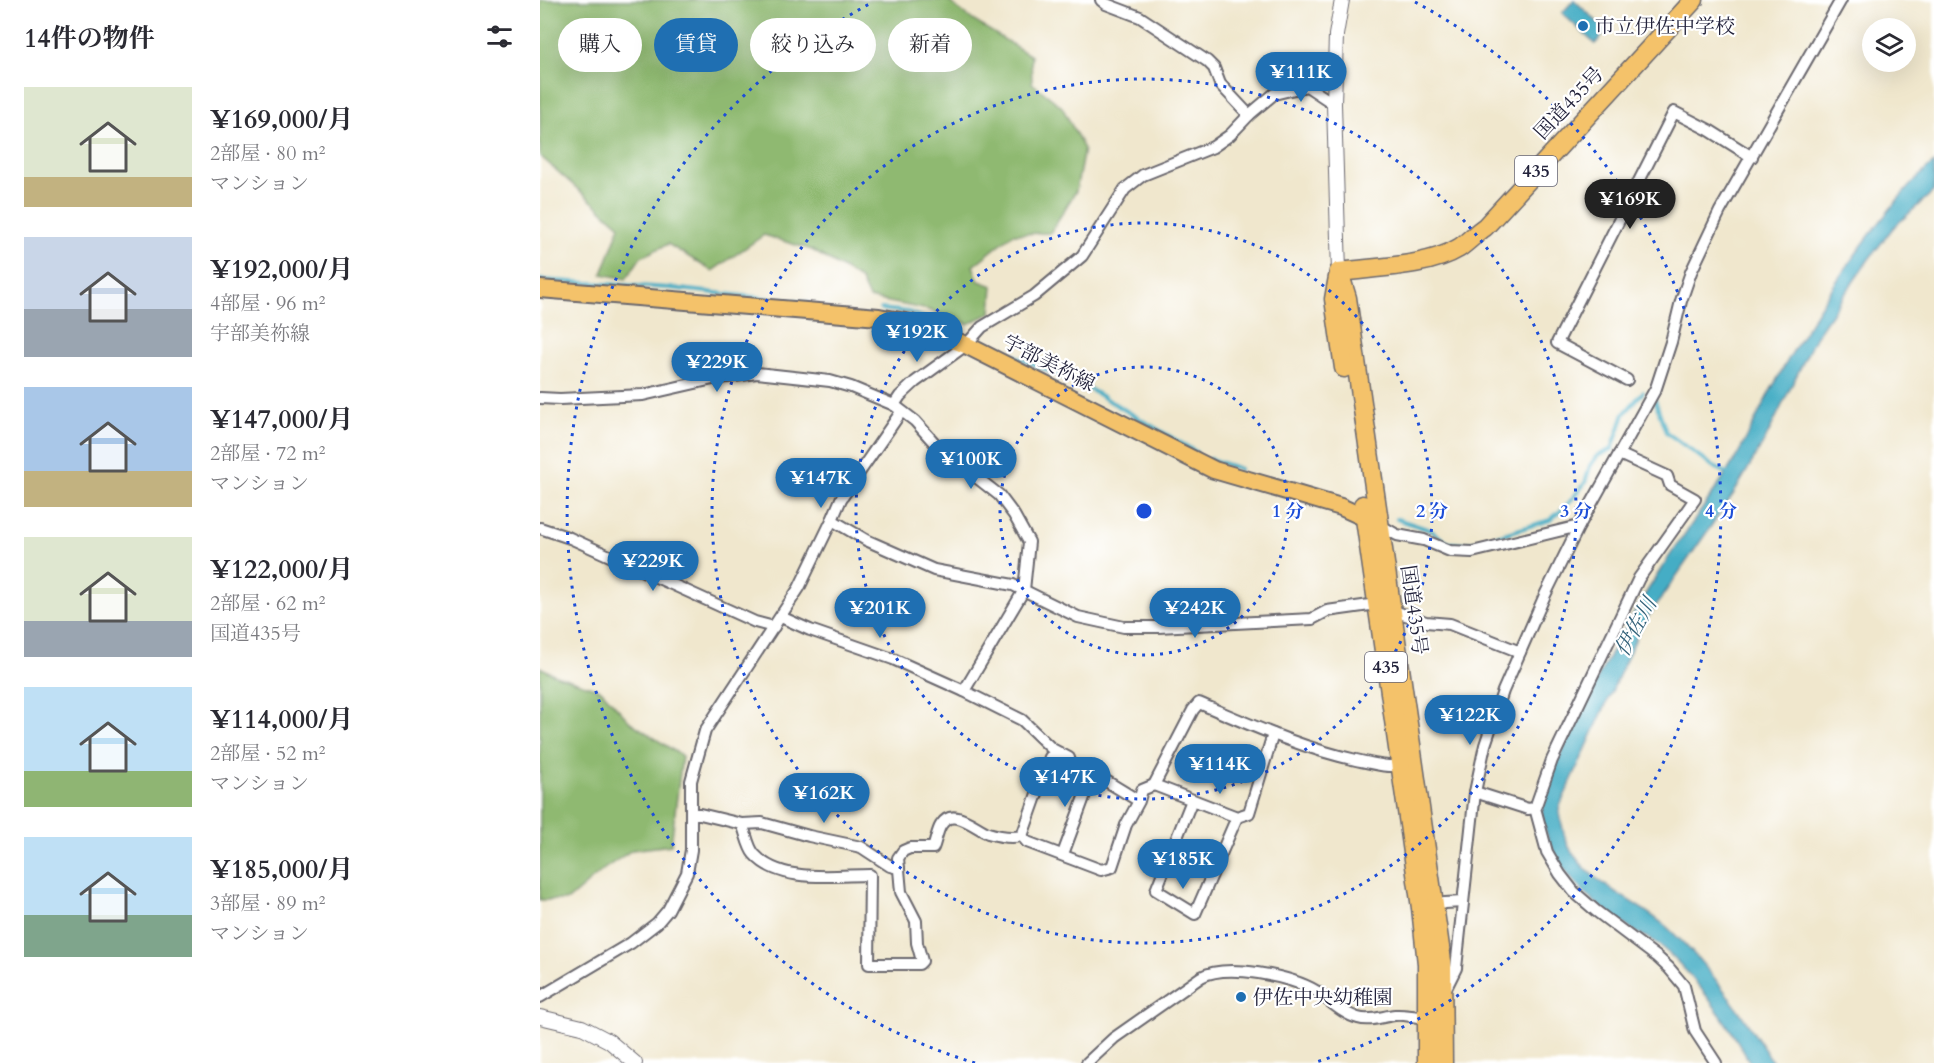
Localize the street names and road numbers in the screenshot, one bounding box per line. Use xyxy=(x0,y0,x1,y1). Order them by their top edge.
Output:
street label: 国道435号 xyxy=(1528,61,1610,145)
road number: 435 xyxy=(1515,156,1557,186)
street label: 宇部美祢線 xyxy=(998,328,1100,398)
street label: 国道435号 xyxy=(1394,563,1434,657)
road number: 435 xyxy=(1365,652,1407,682)

